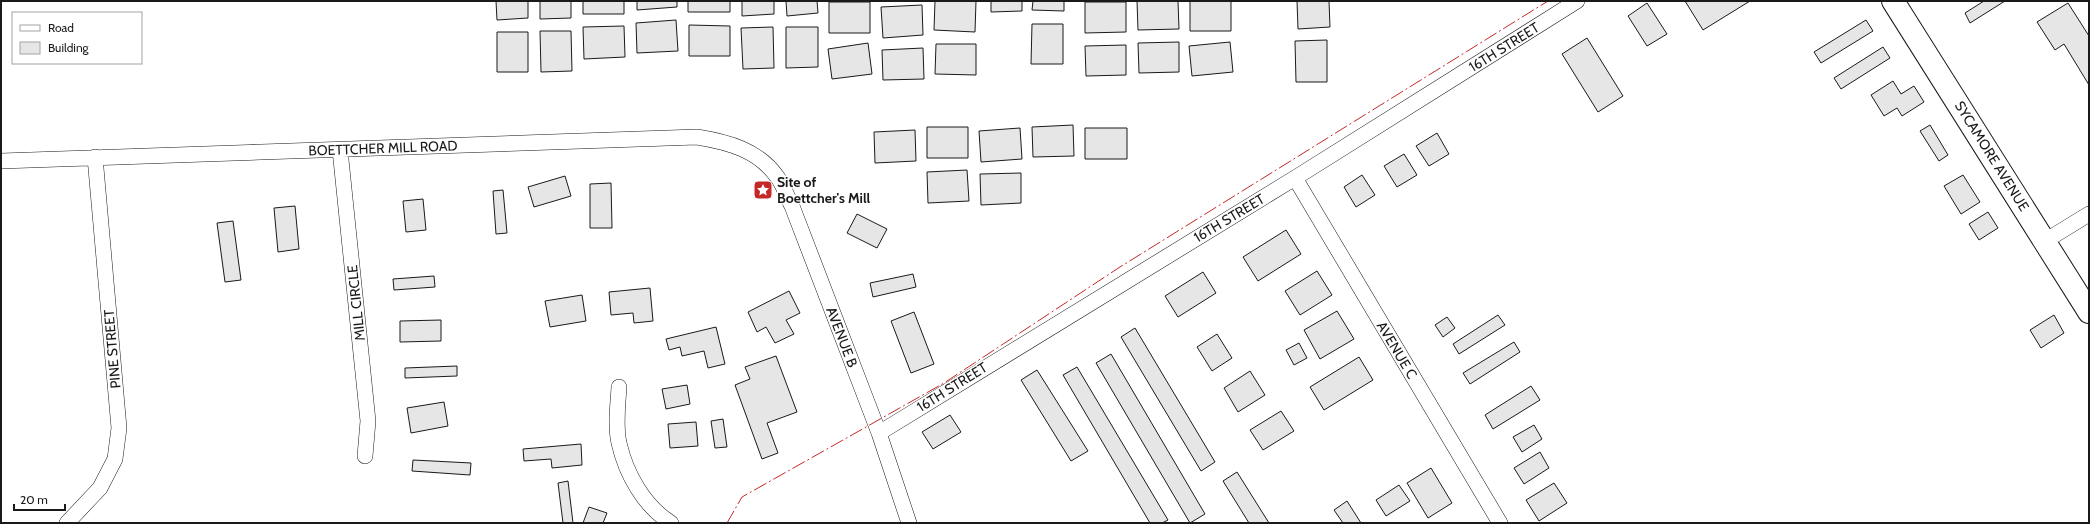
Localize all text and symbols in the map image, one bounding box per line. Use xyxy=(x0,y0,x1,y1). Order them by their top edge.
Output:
legend xyxy=(12,12,142,64)
street label: 16TH STREET xyxy=(1465,18,1543,76)
text: Road xyxy=(48,20,74,35)
text: Building xyxy=(48,40,90,55)
street label: SYCAMORE AVENUE xyxy=(1951,98,2033,215)
street label: BOETTCHER MILL ROAD xyxy=(308,136,458,160)
place label: Site of Boettcher's Mill xyxy=(777,173,871,207)
place icon: Site of Boettcher's Mill xyxy=(752,179,774,201)
street label: 16TH STREET xyxy=(1190,189,1268,246)
street label: MILL CIRCLE xyxy=(343,264,369,342)
street label: AVENUE B xyxy=(822,304,862,370)
street label: PINE STREET xyxy=(100,308,124,389)
street label: AVENUE C xyxy=(1373,318,1421,382)
street label: 16TH STREET xyxy=(913,358,991,416)
scale bar xyxy=(14,486,65,512)
text: 20 m xyxy=(20,492,48,507)

